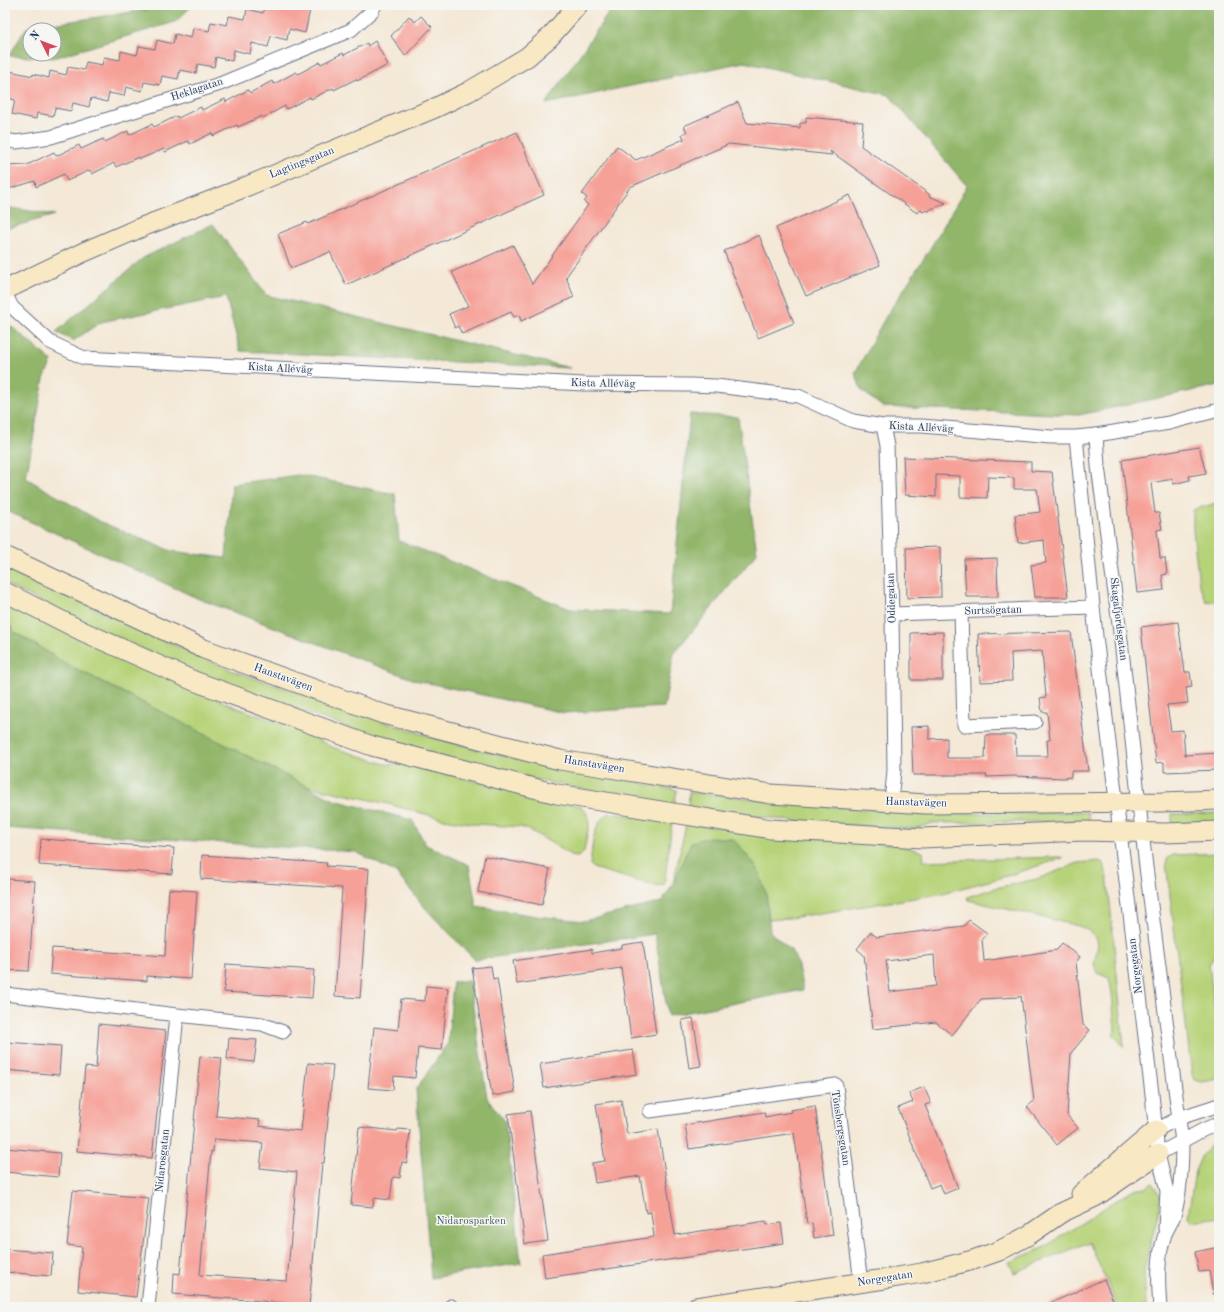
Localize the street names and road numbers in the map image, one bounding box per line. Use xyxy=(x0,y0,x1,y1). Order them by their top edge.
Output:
street label: Heklagatan xyxy=(169,76,225,104)
street label: Lagtingsgatan xyxy=(268,145,336,181)
street label: Kista Alléväg xyxy=(247,362,313,376)
street label: Kista Alléväg xyxy=(570,378,636,390)
street label: Kista Alléväg xyxy=(888,421,954,435)
street label: Oddegatan xyxy=(886,572,898,624)
street label: Skagafjordsgatan xyxy=(1107,577,1129,661)
street label: Surtsögatan xyxy=(964,604,1022,618)
street label: Hanstavägen xyxy=(252,662,314,694)
street label: Hanstavägen xyxy=(563,755,626,775)
street label: Hanstavägen xyxy=(885,796,947,810)
street label: Norgegatan xyxy=(1127,937,1145,994)
street label: Tönsbergsgatan xyxy=(829,1089,851,1167)
street label: Nidarosgatan xyxy=(154,1129,172,1193)
street label: Norgegatan xyxy=(856,1269,914,1289)

